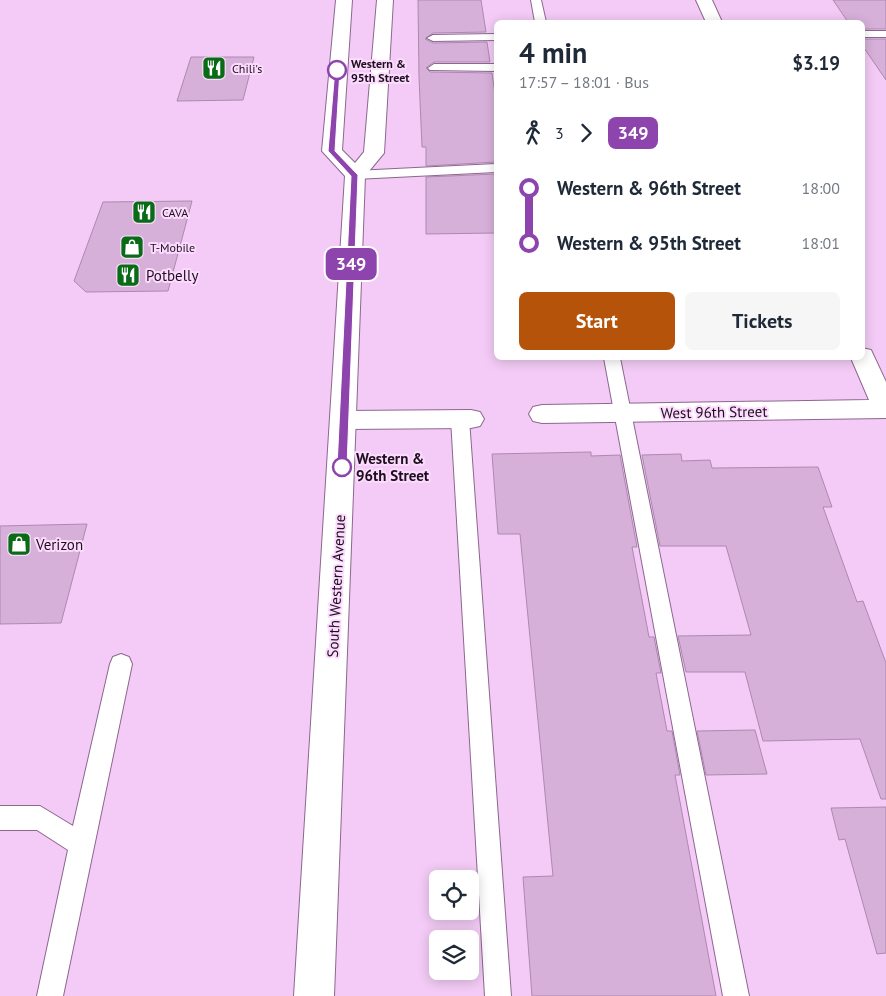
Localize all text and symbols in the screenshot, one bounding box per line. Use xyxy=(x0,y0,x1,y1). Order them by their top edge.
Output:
text: 4 min xyxy=(519,34,587,71)
text: $3.19 xyxy=(792,51,840,75)
restaurant icon: Chili's xyxy=(201,55,227,81)
place label: Western & 95th Street xyxy=(351,56,410,85)
marker: Western & 95th Street xyxy=(327,60,347,80)
place label: Chili's xyxy=(232,61,262,76)
text: 17:57 – 18:01 · Bus xyxy=(519,72,649,92)
icon: walk xyxy=(519,119,547,147)
icon: forward xyxy=(572,119,600,147)
text: 349 xyxy=(618,121,648,144)
text: 3 xyxy=(555,123,564,143)
text: Western & 96th Street xyxy=(557,176,741,200)
text: 18:00 xyxy=(802,178,840,198)
restaurant icon: CAVA xyxy=(131,199,157,225)
place label: CAVA xyxy=(162,205,188,220)
text: Western & 95th Street xyxy=(557,231,741,255)
text: 18:01 xyxy=(802,233,840,253)
shop icon: T-Mobile xyxy=(119,234,145,260)
place label: T-Mobile xyxy=(150,240,195,255)
line badge: 349 xyxy=(322,248,380,280)
text: 349 xyxy=(336,252,366,275)
restaurant icon: Potbelly xyxy=(115,262,141,288)
place label: Potbelly xyxy=(146,266,198,285)
button: Start xyxy=(519,292,675,350)
button: Tickets xyxy=(685,292,840,350)
street label: West 96th Street xyxy=(660,402,768,422)
place label: Western & 96th Street xyxy=(356,449,430,485)
marker: Western & 96th Street xyxy=(332,457,352,477)
street label: South Western Avenue xyxy=(323,514,349,658)
shop icon: Verizon xyxy=(6,531,32,557)
place label: Verizon xyxy=(35,535,83,554)
map controls xyxy=(429,870,479,980)
button: locate xyxy=(429,870,479,920)
button: layers xyxy=(429,930,479,980)

